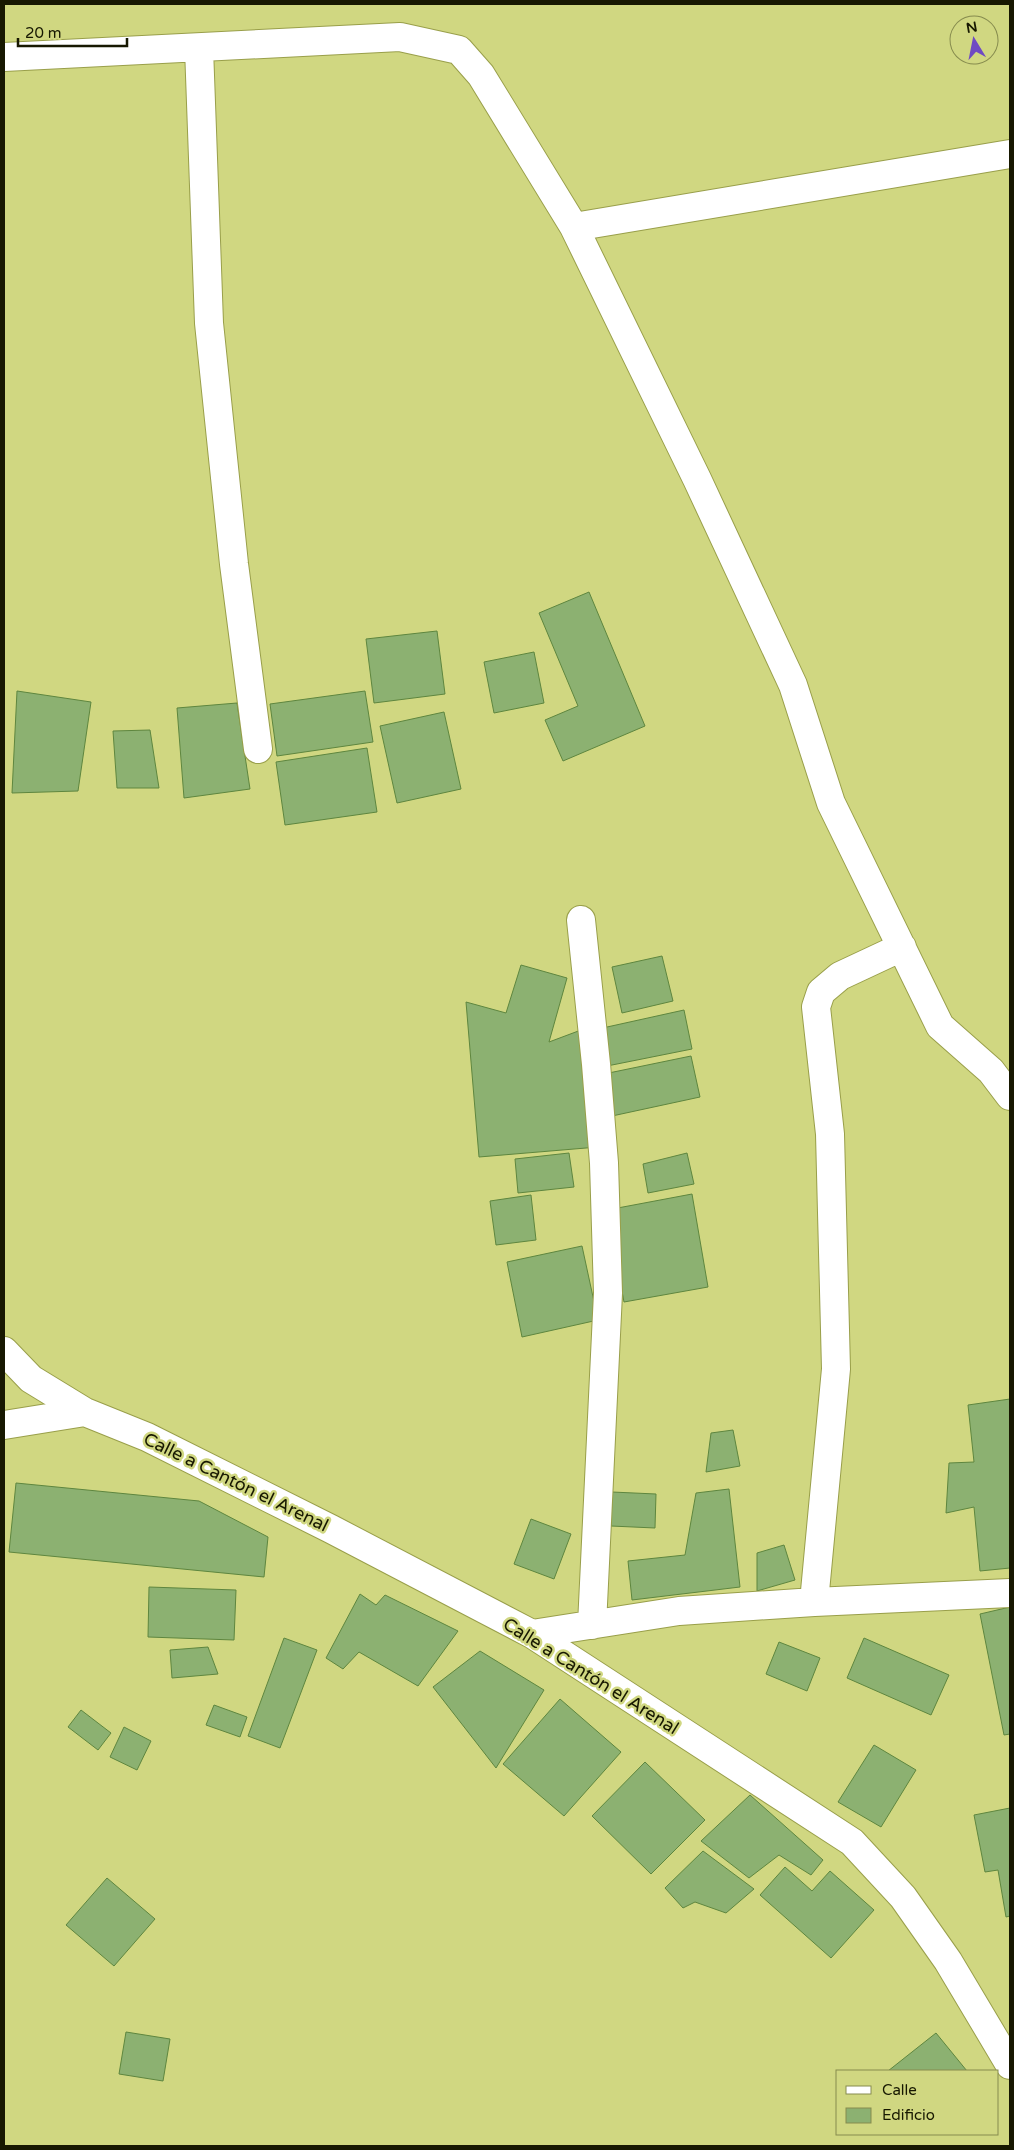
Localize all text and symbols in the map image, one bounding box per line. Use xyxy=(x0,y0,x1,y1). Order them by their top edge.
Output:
scale bar xyxy=(18,15,126,47)
north arrow xyxy=(949,15,999,65)
text: N xyxy=(965,18,979,37)
text: 20 m xyxy=(25,24,62,42)
street label: Calle a Cantón el Arenal xyxy=(140,1428,332,1536)
street label: Calle a Cantón el Arenal xyxy=(499,1613,683,1739)
legend xyxy=(836,2070,999,2135)
text: Calle xyxy=(882,2081,917,2099)
text: Edificio xyxy=(882,2106,935,2124)

